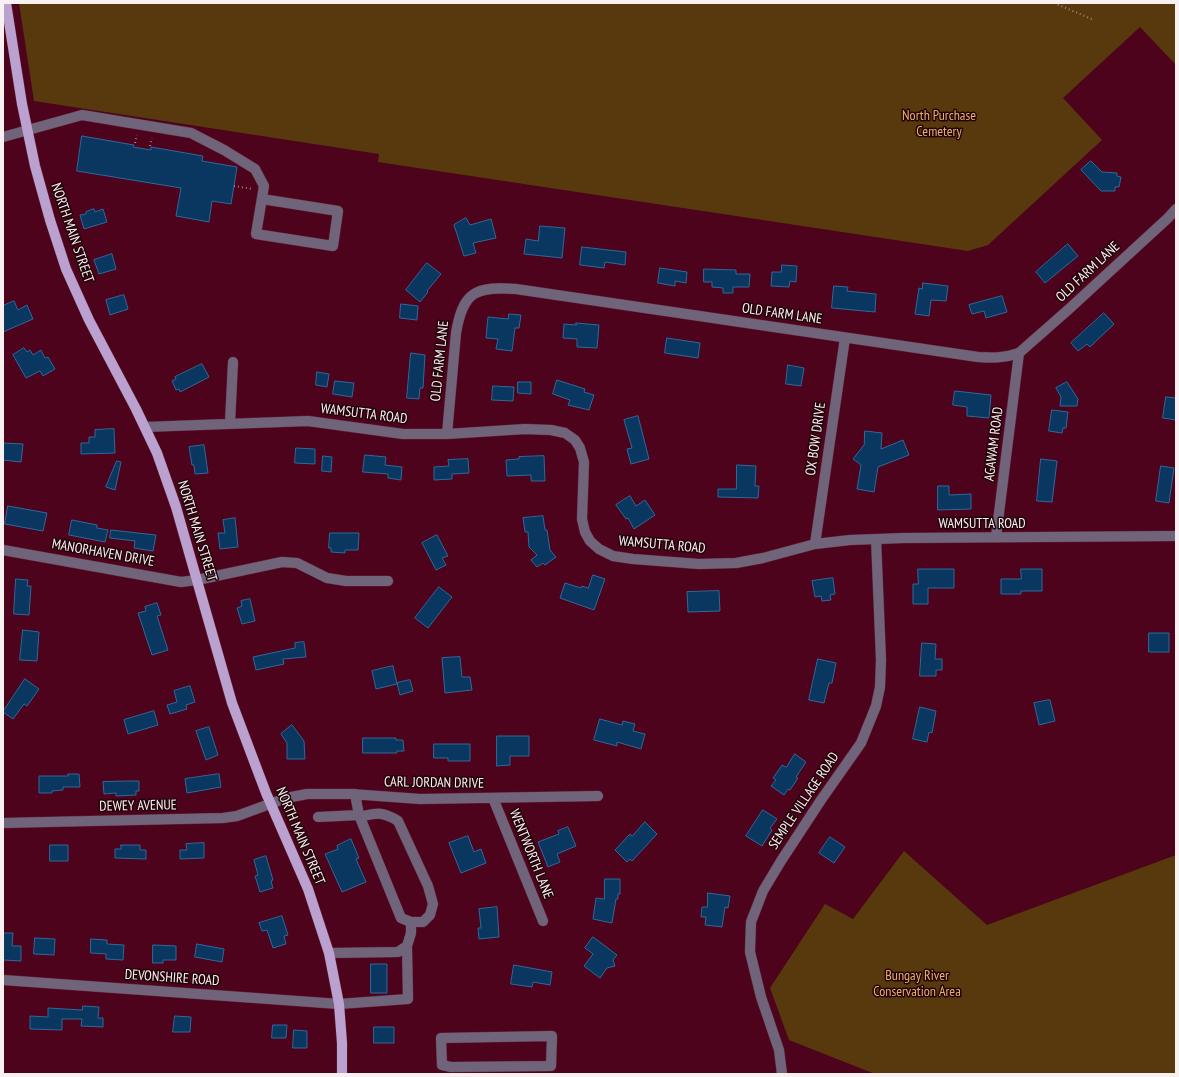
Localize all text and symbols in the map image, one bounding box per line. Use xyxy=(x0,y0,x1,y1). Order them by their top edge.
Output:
park label: North Purchase Cemetery xyxy=(902,108,976,140)
street label: NORTH MAIN STREET xyxy=(47,181,97,285)
street label: OLD FARM LANE xyxy=(1053,238,1123,306)
street label: OLD FARM LANE xyxy=(741,300,823,328)
street label: OLD FARM LANE xyxy=(427,320,453,402)
street label: WAMSUTTA ROAD xyxy=(320,400,408,428)
street label: OX BOW DRIVE xyxy=(803,401,829,477)
street label: AGAWAM ROAD xyxy=(981,406,1007,482)
street label: NORTH MAIN STREET xyxy=(174,479,220,583)
street label: WAMSUTTA ROAD xyxy=(938,516,1026,532)
street label: WAMSUTTA ROAD xyxy=(618,533,706,557)
street label: MANORHAVEN DRIVE xyxy=(50,536,156,570)
street label: SEMPLE VILLAGE ROAD xyxy=(765,749,843,853)
street label: CARL JORDAN DRIVE xyxy=(384,774,484,792)
street label: NORTH MAIN STREET xyxy=(272,785,328,887)
street label: DEWEY AVENUE xyxy=(99,797,177,815)
street label: WENTWORTH LANE xyxy=(505,807,557,901)
street label: DEVONSHIRE ROAD xyxy=(124,966,220,990)
park label: Bungay River Conservation Area xyxy=(873,968,961,1000)

